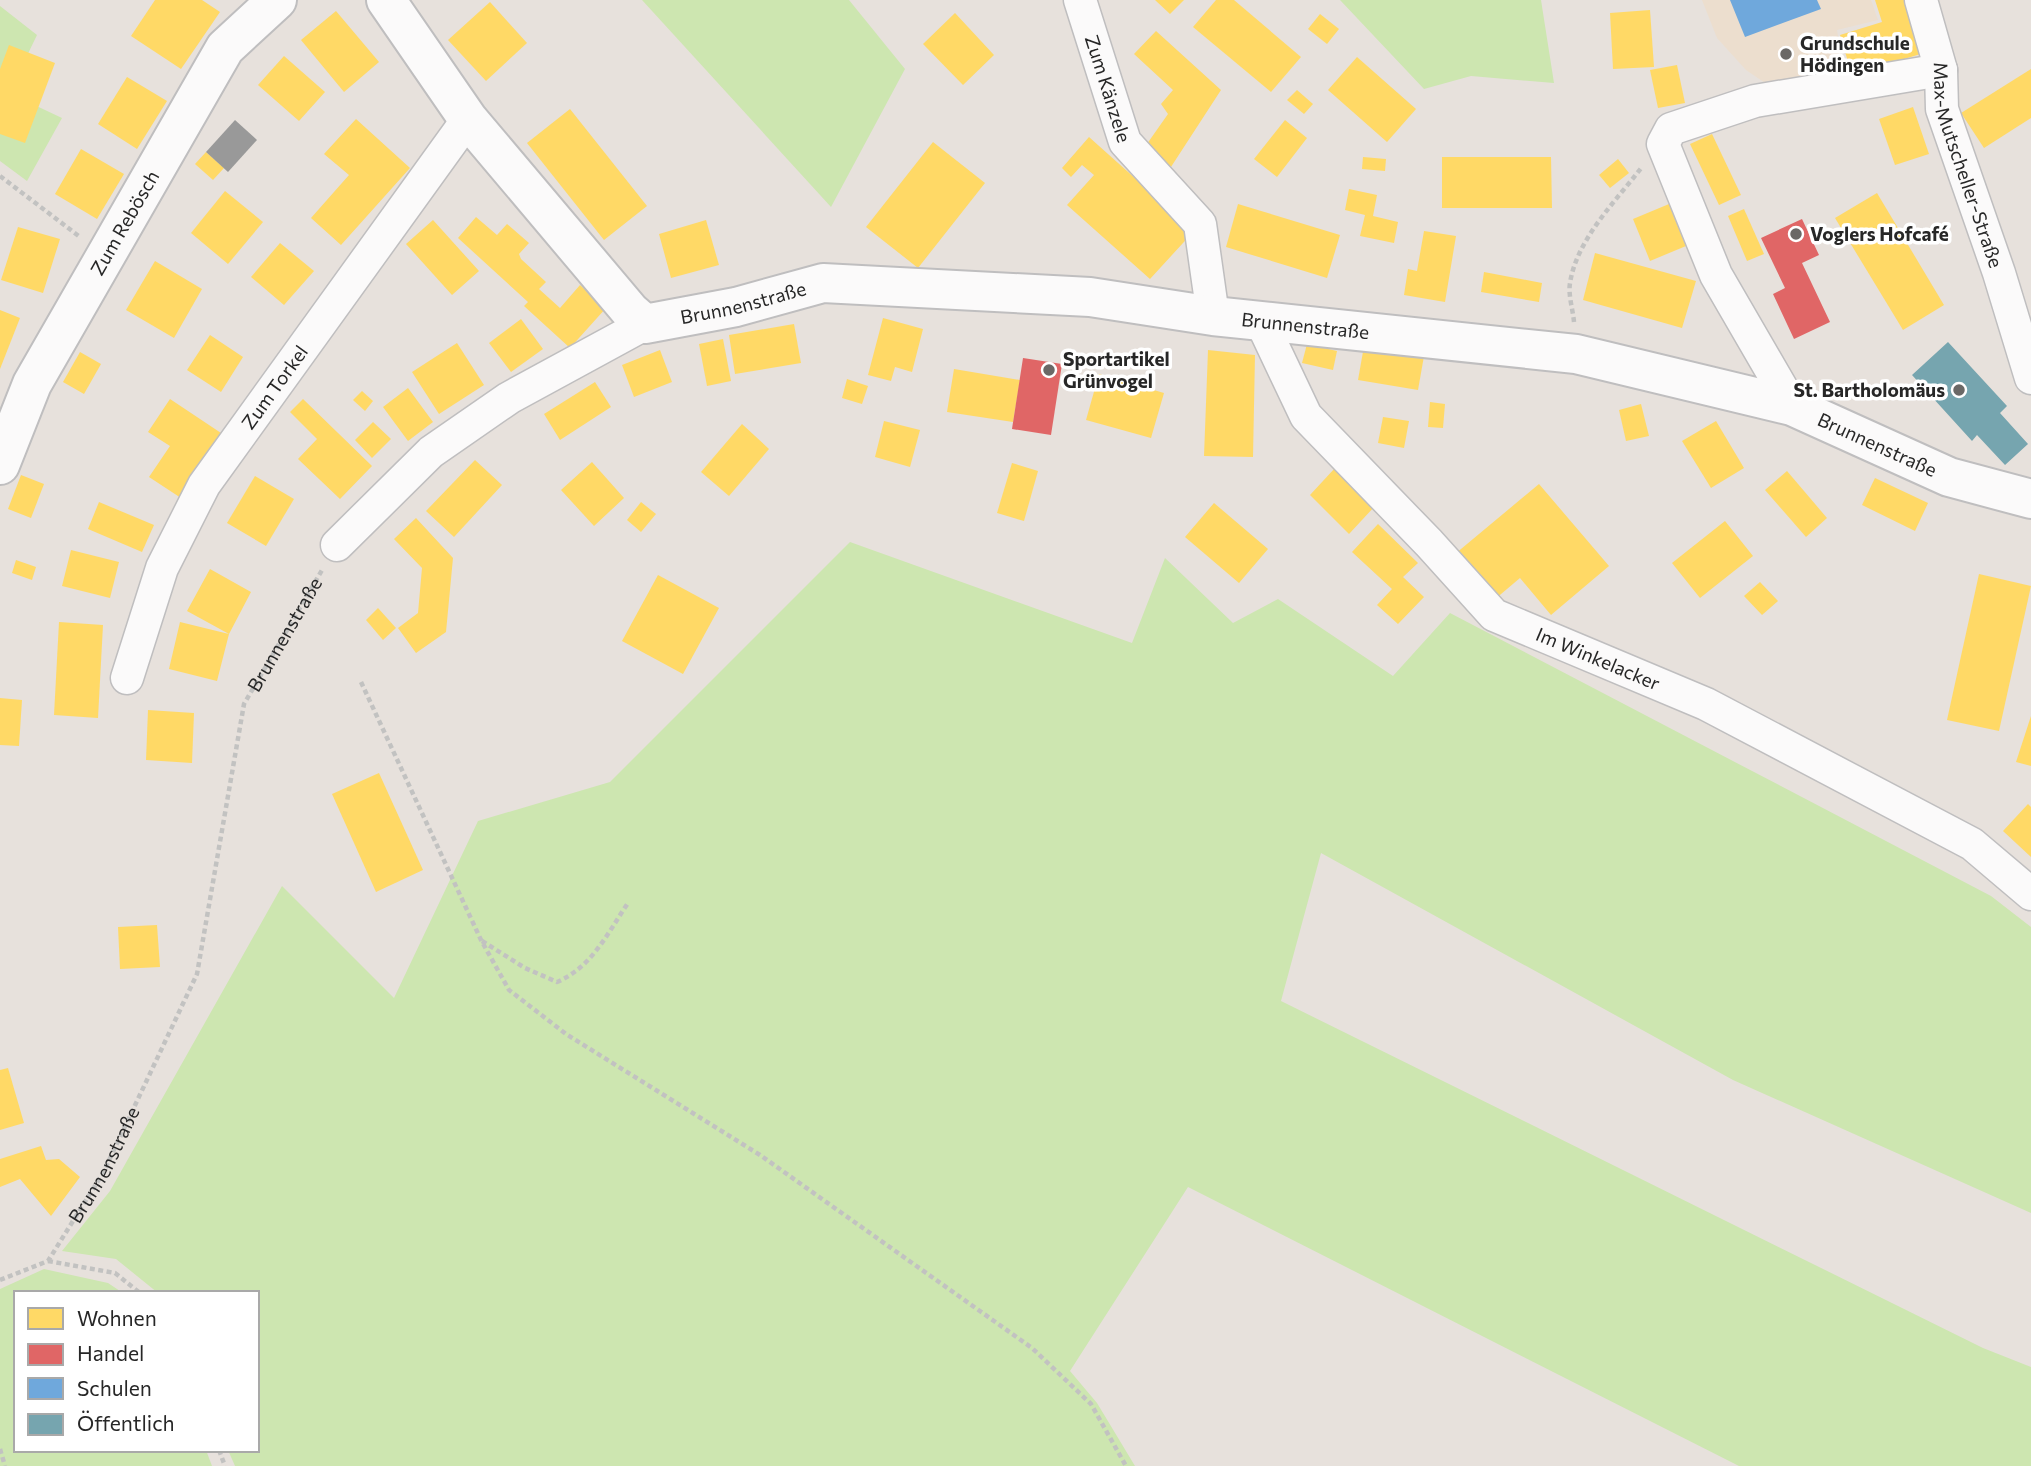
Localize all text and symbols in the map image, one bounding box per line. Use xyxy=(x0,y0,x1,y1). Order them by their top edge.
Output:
place label: Grundschule Hödingen xyxy=(1800,31,1910,76)
street label: Zum Känzele xyxy=(1081,32,1136,145)
marker: Grundschule Hödingen xyxy=(1778,46,1794,62)
street label: Max-Mutscheller-Straße xyxy=(1930,62,2008,271)
street label: Zum Rebösch xyxy=(85,166,163,279)
place label: Voglers Hofcafé xyxy=(1810,222,1949,245)
marker: Voglers Hofcafé xyxy=(1788,226,1804,242)
street label: Brunnenstraße xyxy=(678,276,808,328)
street label: Brunnenstraße xyxy=(1240,307,1370,343)
street label: Zum Torkel xyxy=(236,340,312,433)
place label: Sportartikel Grünvogel xyxy=(1063,347,1170,392)
marker: Sportartikel Grünvogel xyxy=(1041,362,1057,378)
place label: St. Bartholomäus xyxy=(1794,378,1945,401)
marker: St. Bartholomäus xyxy=(1951,382,1967,398)
street label: Brunnenstraße xyxy=(1814,407,1941,481)
street label: Brunnenstraße xyxy=(242,573,326,696)
street label: Im Winkelacker xyxy=(1533,622,1664,695)
street label: Brunnenstraße xyxy=(63,1103,144,1227)
legend xyxy=(14,1291,259,1452)
text: Wohnen xyxy=(77,1305,157,1330)
text: Handel xyxy=(77,1340,144,1365)
text: Schulen xyxy=(77,1375,152,1400)
text: Öffentlich xyxy=(77,1410,175,1435)

